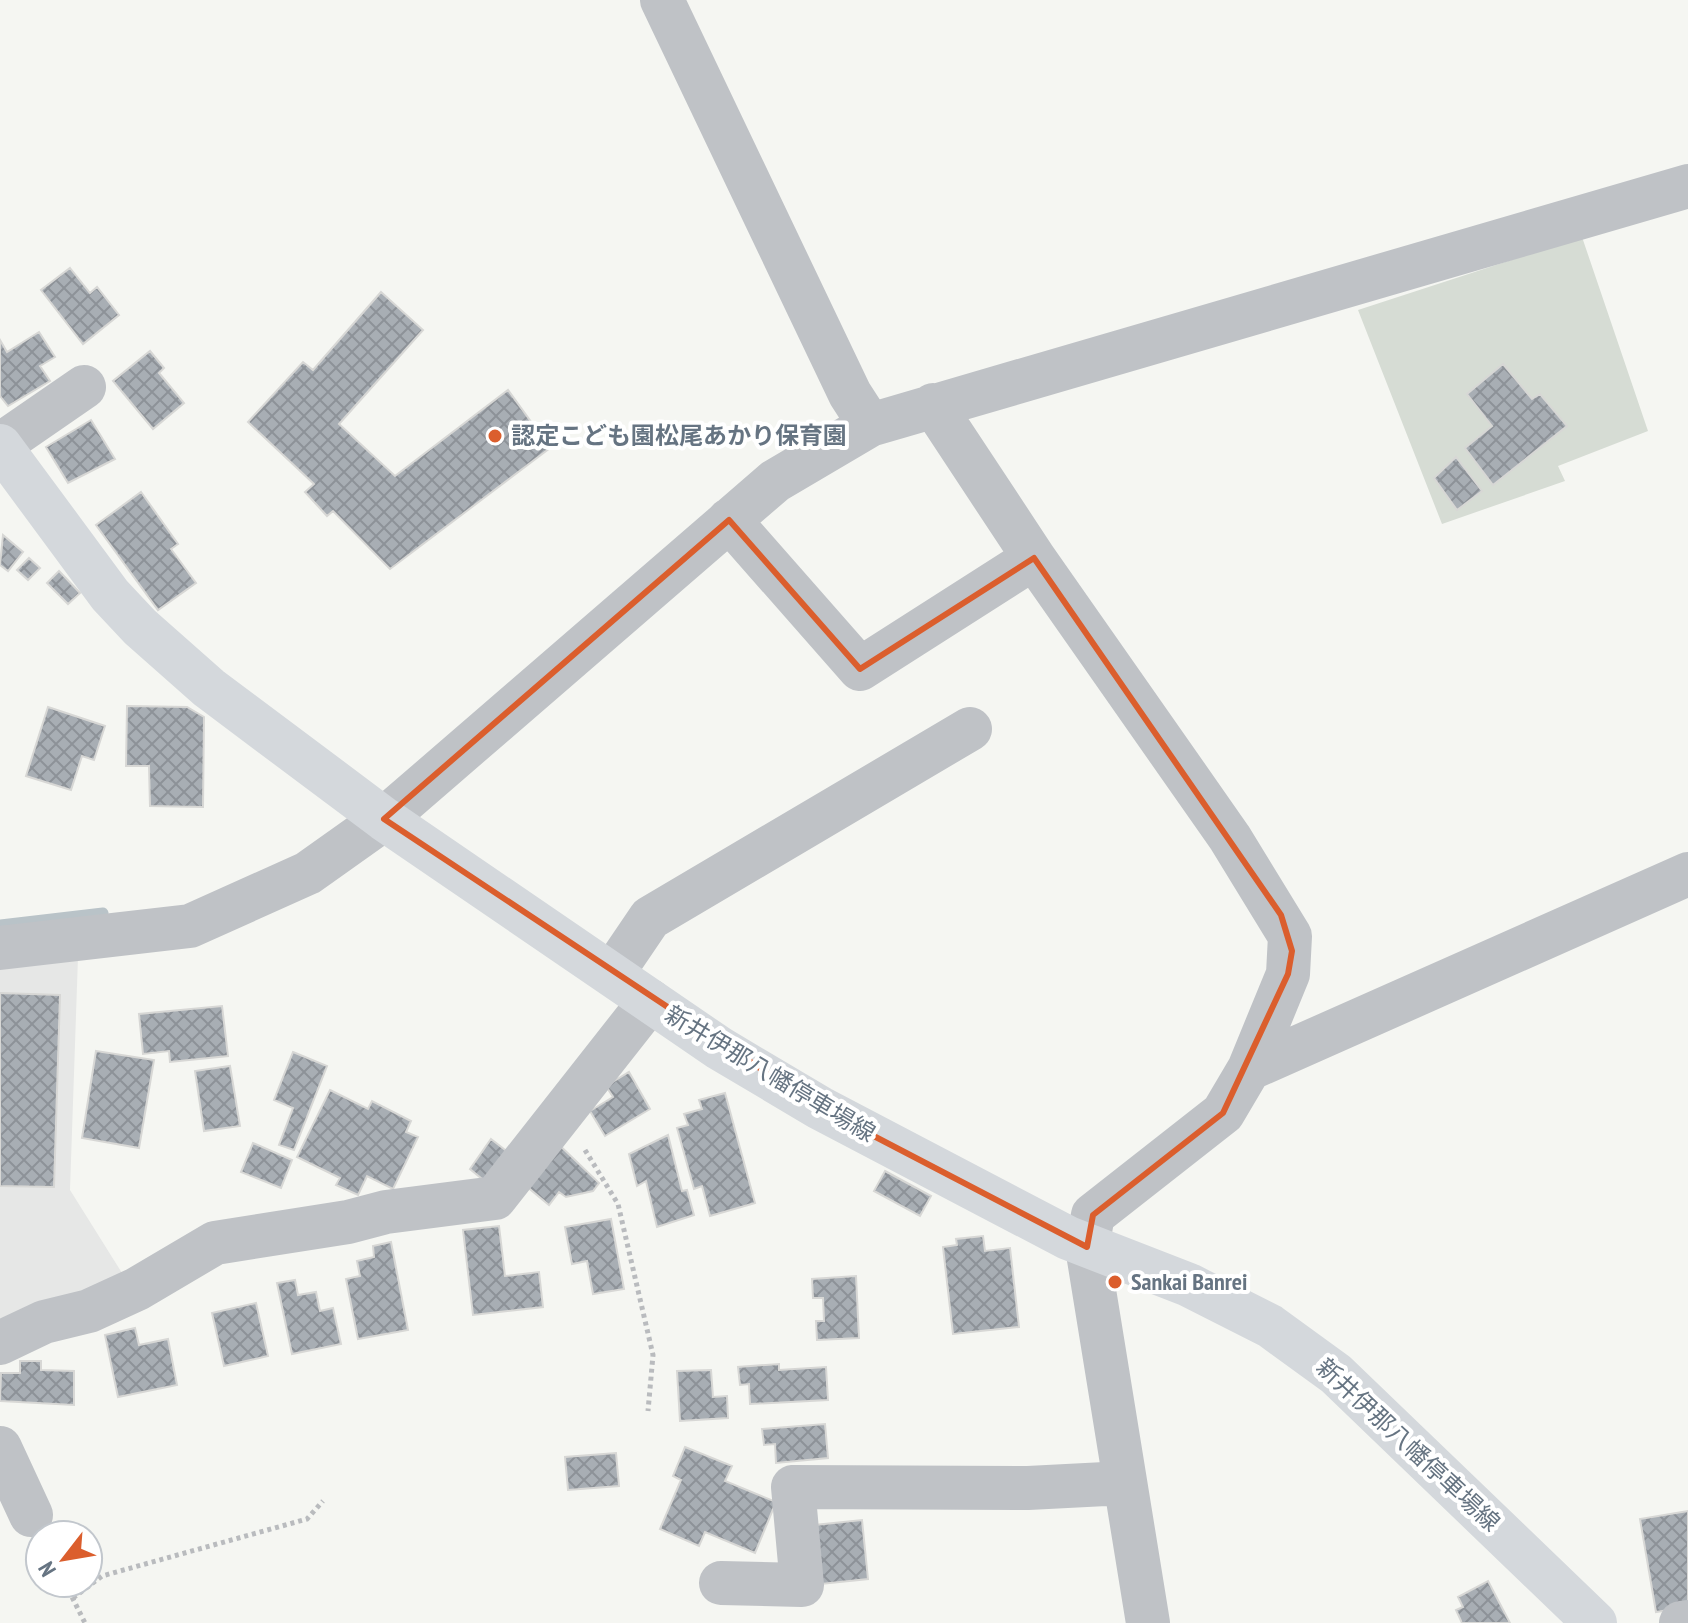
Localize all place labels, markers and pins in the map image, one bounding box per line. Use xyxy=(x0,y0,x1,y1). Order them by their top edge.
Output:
place label: 認定こども園松尾あかり保育園 xyxy=(511,420,847,451)
marker: 認定こども園松尾あかり保育園 xyxy=(486,427,504,445)
place label: Sankai Banrei xyxy=(1131,1266,1248,1297)
marker: Sankai Banrei xyxy=(1106,1273,1124,1291)

